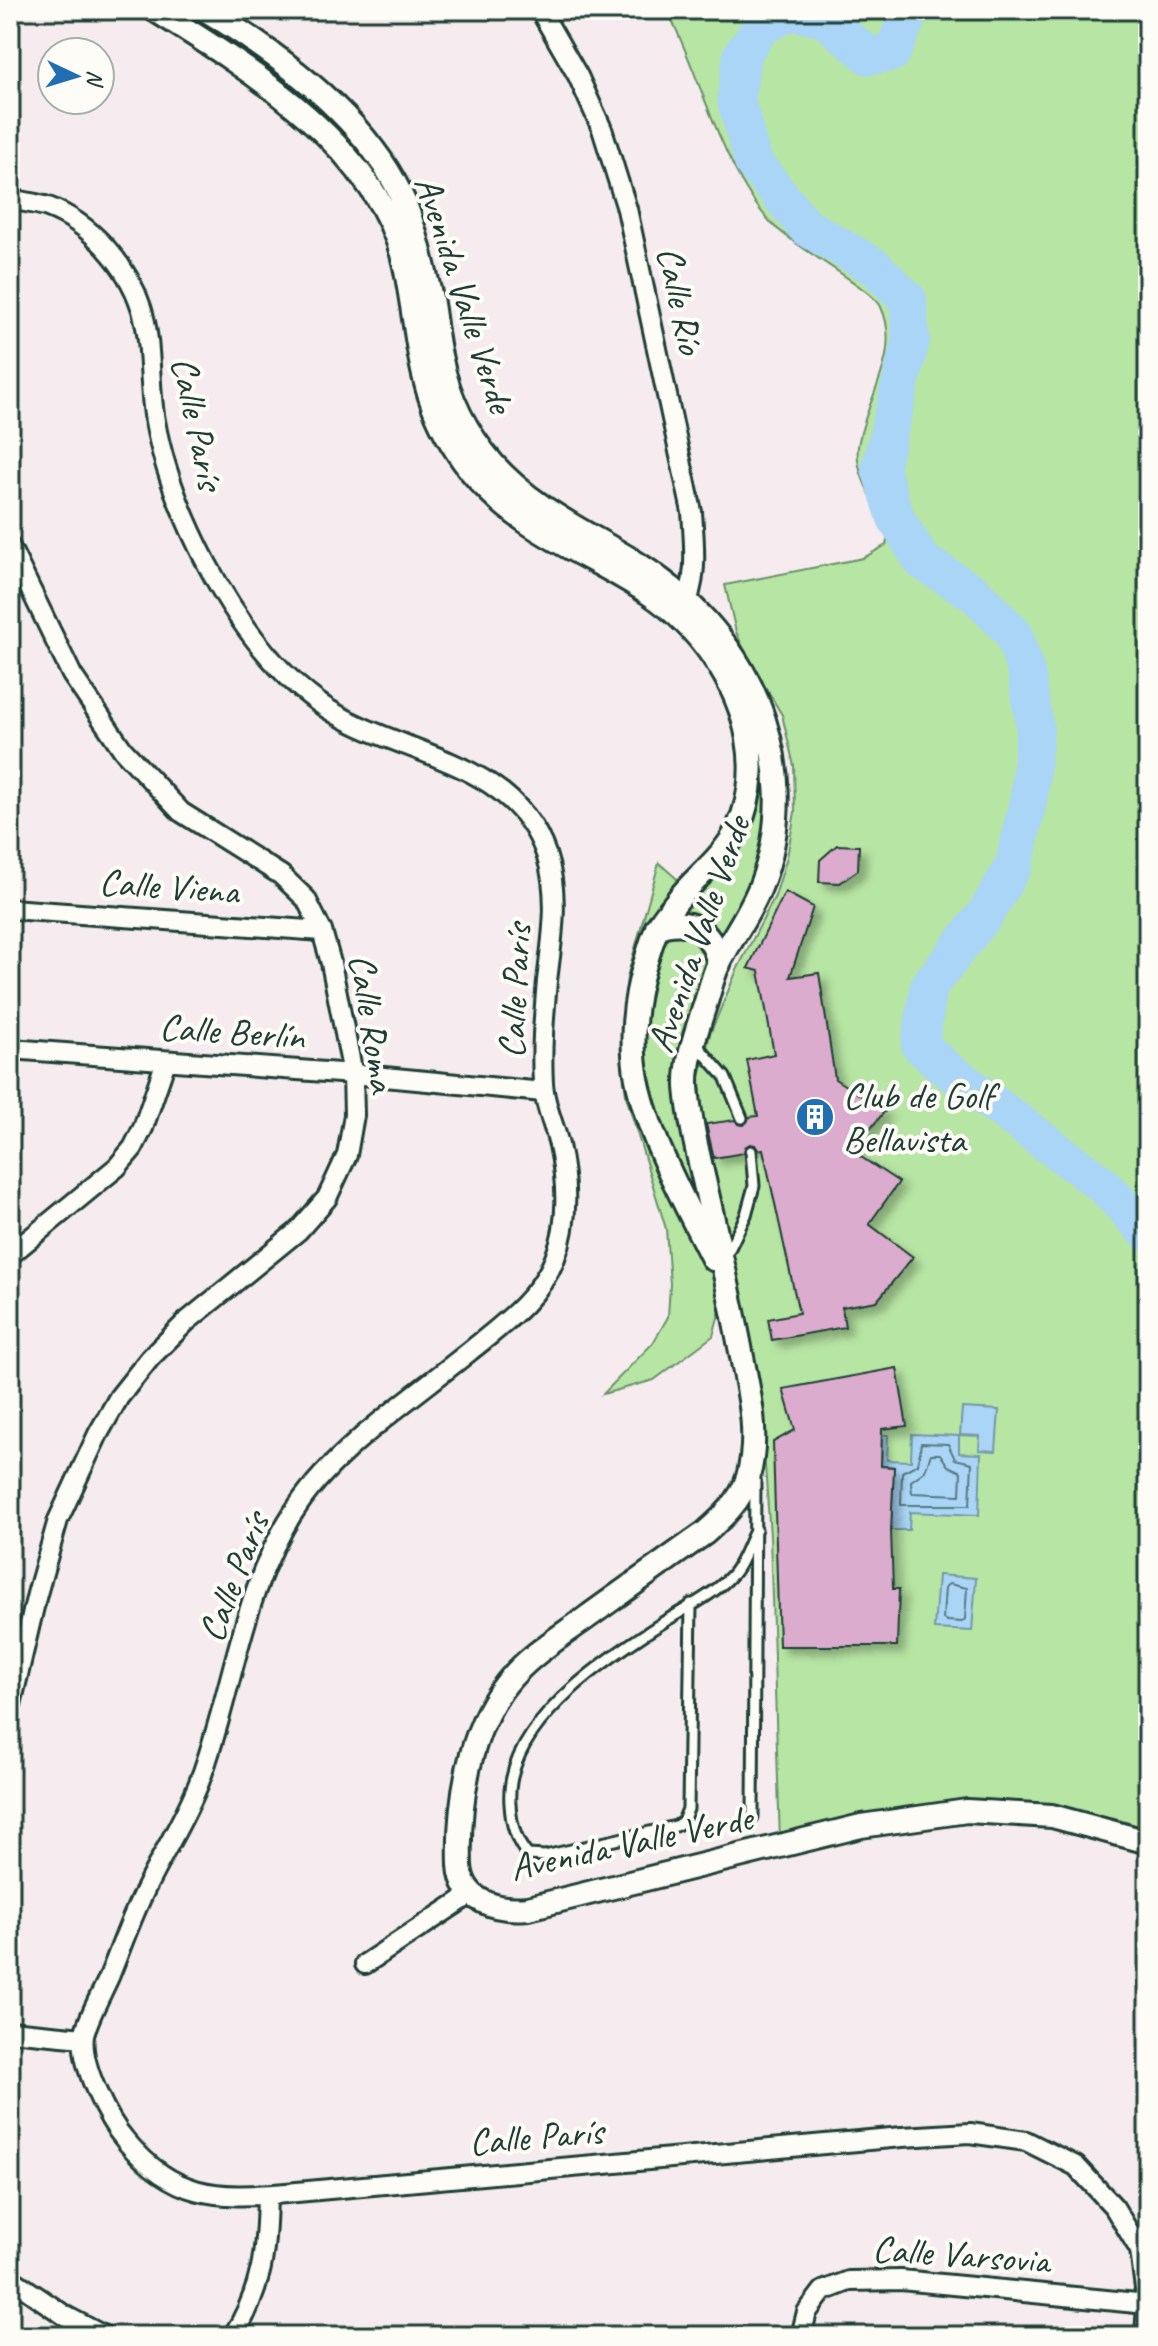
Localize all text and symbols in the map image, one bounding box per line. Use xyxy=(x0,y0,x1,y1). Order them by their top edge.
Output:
north arrow xyxy=(36,36,116,116)
text: N xyxy=(80,70,109,88)
street label: Avenida Valle Verde xyxy=(404,170,526,421)
street label: Calle Río xyxy=(646,242,715,361)
street label: Calle París xyxy=(161,353,235,498)
street label: Avenida Valle Verde xyxy=(636,808,762,1058)
street label: Calle Viena xyxy=(98,858,243,915)
street label: Calle París xyxy=(488,919,542,1059)
street label: Calle Roma xyxy=(338,951,407,1098)
street label: Calle Berlín xyxy=(158,1003,308,1060)
place label: Club de Golf Bellavista xyxy=(843,1072,1001,1163)
building icon: Club de Golf Bellavista xyxy=(794,1096,836,1138)
street label: Calle París xyxy=(187,1502,281,1648)
street label: Avenida Valle Verde xyxy=(506,1793,759,1891)
street label: Calle París xyxy=(467,2107,609,2166)
street label: Calle Varsovia xyxy=(871,2225,1054,2284)

